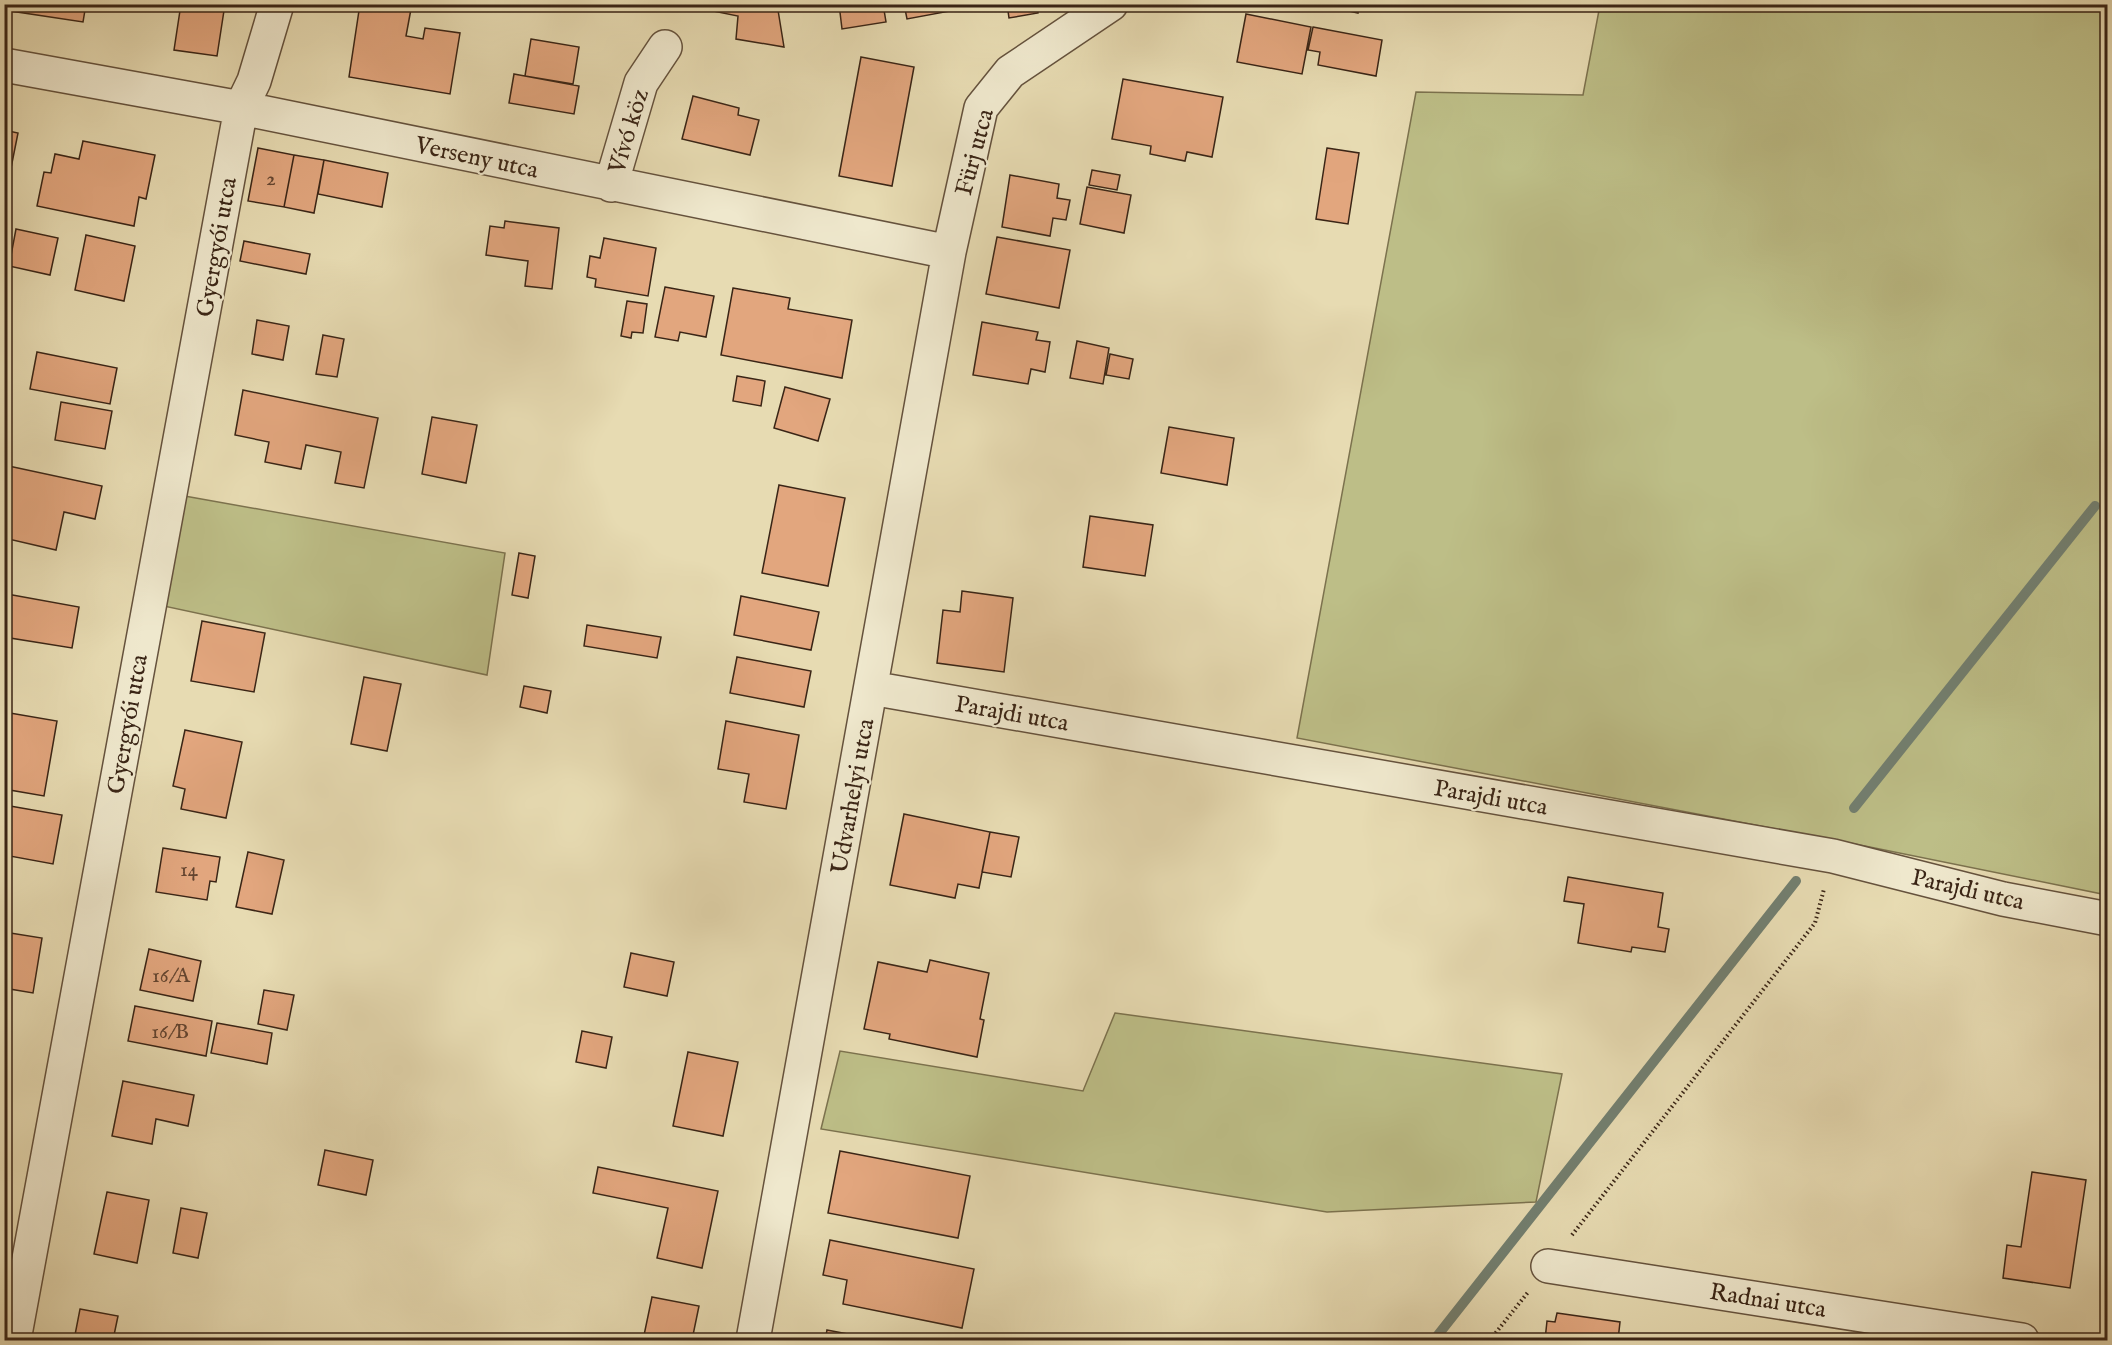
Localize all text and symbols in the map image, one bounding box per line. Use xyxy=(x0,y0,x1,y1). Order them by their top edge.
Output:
street label: Vívó köz xyxy=(602,85,657,178)
street label: Fürj utca xyxy=(949,105,1002,199)
street label: Verseny utca xyxy=(411,130,542,187)
house number: 2 xyxy=(266,166,276,193)
street label: Gyergyói utca xyxy=(190,174,245,320)
street label: Gyergyói utca xyxy=(101,651,156,797)
street label: Parajdi utca xyxy=(953,689,1072,740)
street label: Udvarhelyi utca xyxy=(825,716,882,876)
street label: Parajdi utca xyxy=(1432,773,1551,824)
house number: 14 xyxy=(180,857,199,884)
street label: Parajdi utca xyxy=(1908,862,2028,919)
house number: 16/A xyxy=(152,963,191,990)
house number: 16/B xyxy=(151,1019,189,1046)
street label: Radnai utca xyxy=(1707,1277,1829,1326)

